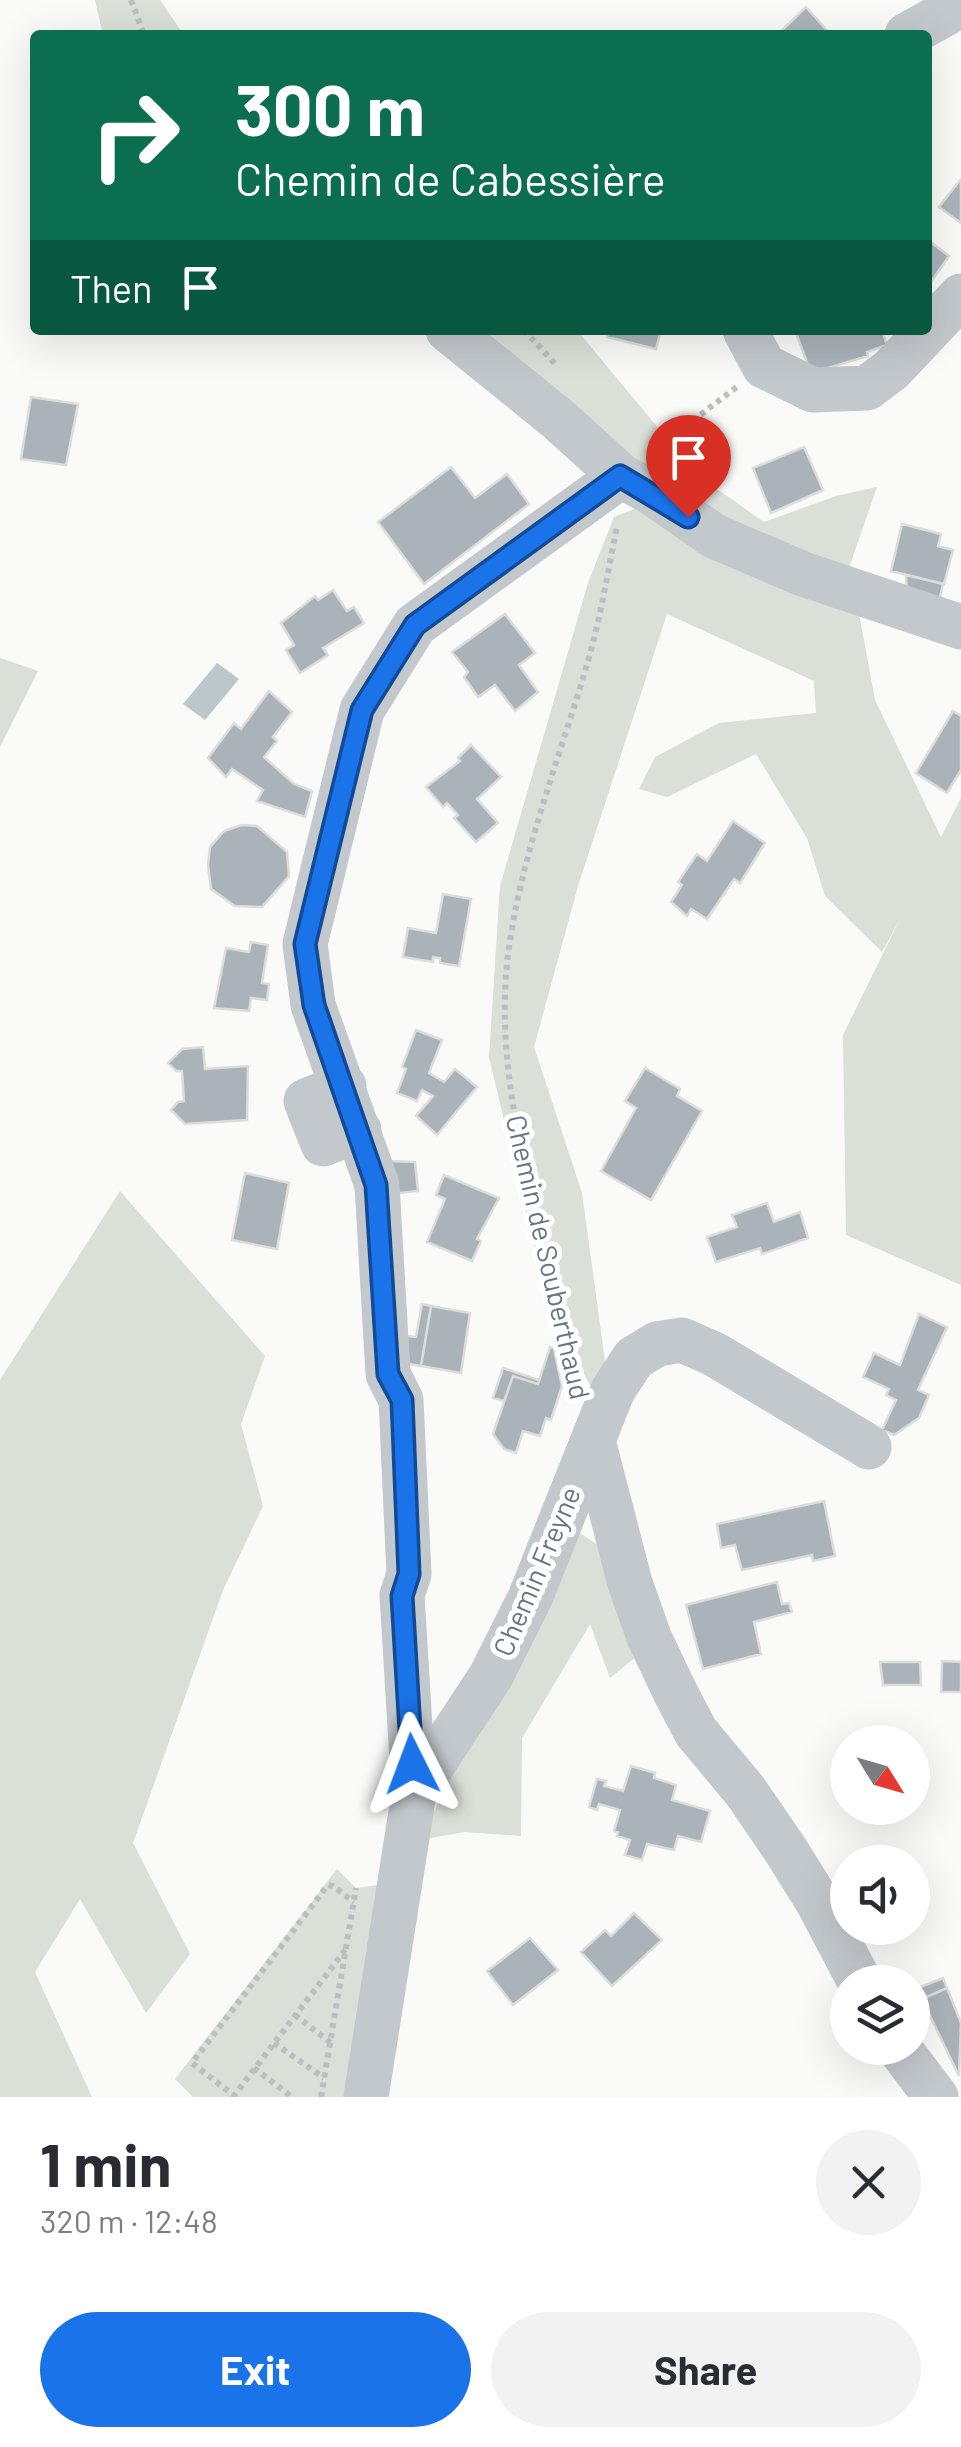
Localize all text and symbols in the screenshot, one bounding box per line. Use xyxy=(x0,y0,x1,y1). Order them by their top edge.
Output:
text: 300 m xyxy=(235,66,425,150)
icon: right xyxy=(70,70,200,200)
text: Chemin de Cabessière xyxy=(235,151,666,205)
icon: arrive xyxy=(173,260,228,315)
text: Then xyxy=(70,265,153,311)
pin xyxy=(646,415,731,518)
icon: arrive xyxy=(661,430,716,485)
street label: Chemin de Souberthaud xyxy=(500,1112,598,1402)
street label: Chemin Freyne xyxy=(485,1481,587,1661)
position arrow xyxy=(360,1712,464,1816)
north arrow xyxy=(830,1725,930,1825)
map controls xyxy=(830,1725,930,2065)
button: sound xyxy=(830,1845,930,1945)
button: layers xyxy=(830,1965,930,2065)
text: 1 min xyxy=(40,2127,171,2199)
button: close xyxy=(816,2130,921,2235)
text: 320 m · 12:48 xyxy=(40,2201,218,2239)
button: Exit xyxy=(40,2312,471,2427)
button: Share xyxy=(491,2312,921,2427)

